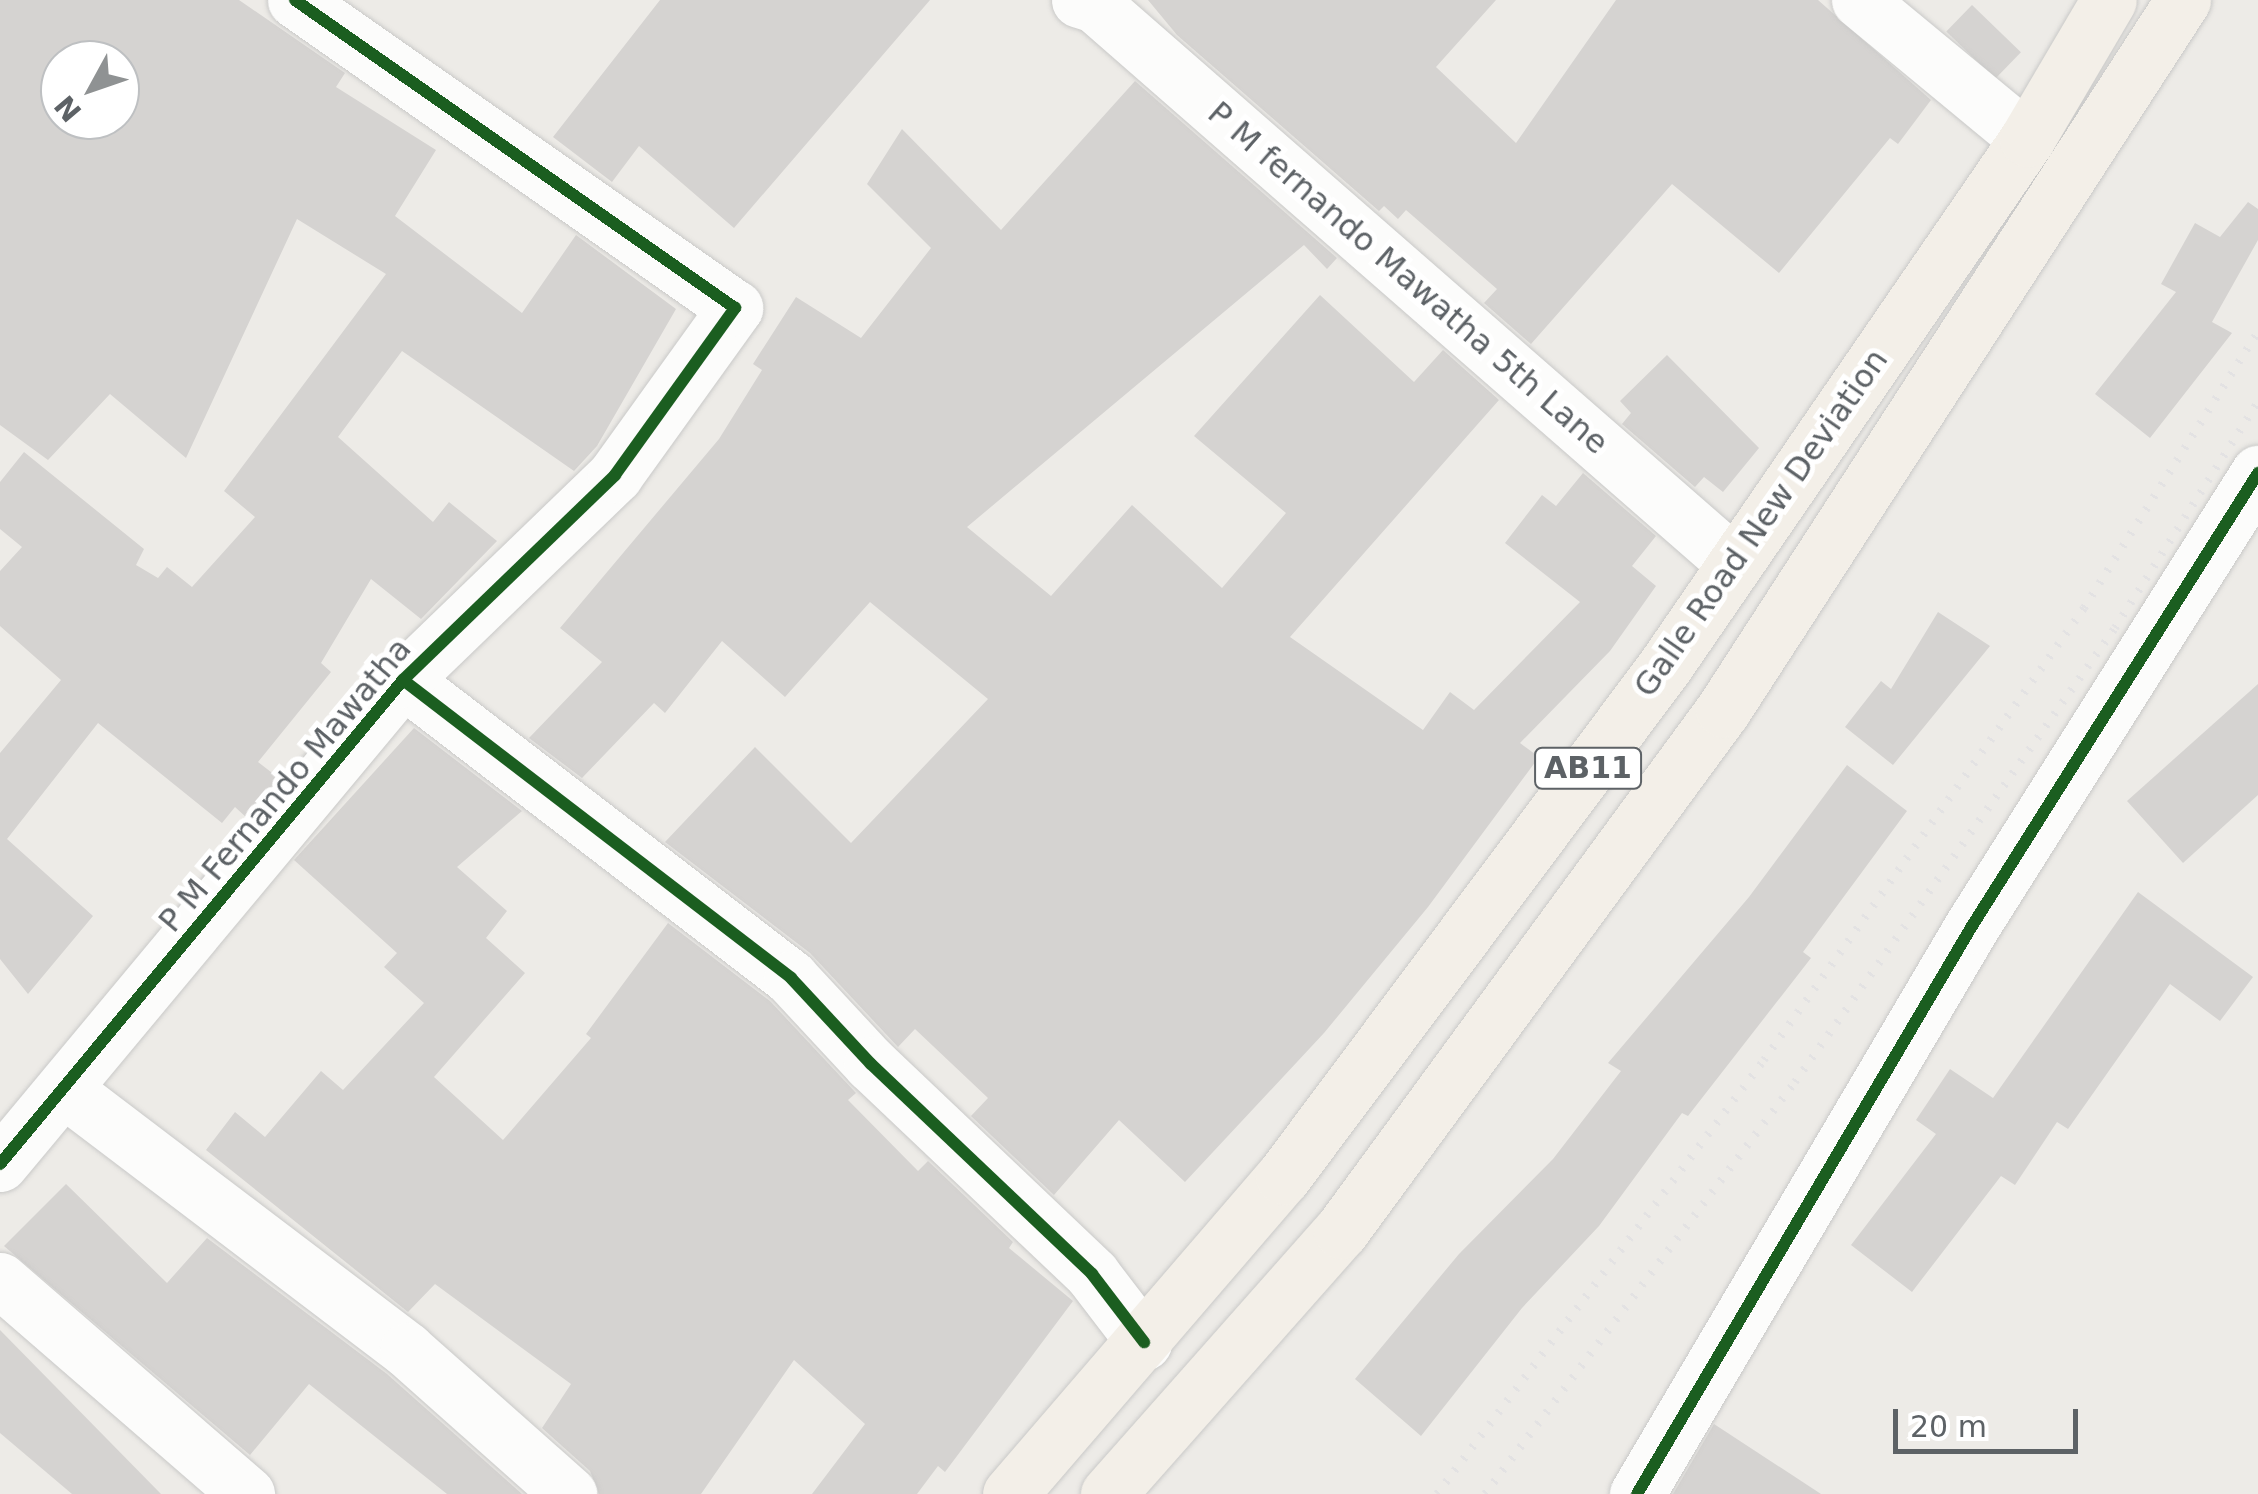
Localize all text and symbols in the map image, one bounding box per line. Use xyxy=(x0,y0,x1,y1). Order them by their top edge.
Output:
north arrow xyxy=(40,40,140,140)
text: N xyxy=(48,89,88,128)
street label: P M fernando Mawatha 5th Lane xyxy=(1200,94,1616,462)
street label: Galle Road New Deviation xyxy=(1626,342,1896,704)
street label: P M Fernando Mawatha xyxy=(151,630,419,940)
road number: AB11 xyxy=(1533,743,1643,793)
scale bar xyxy=(1898,1389,2083,1451)
text: 20 m xyxy=(1910,1409,1987,1444)

